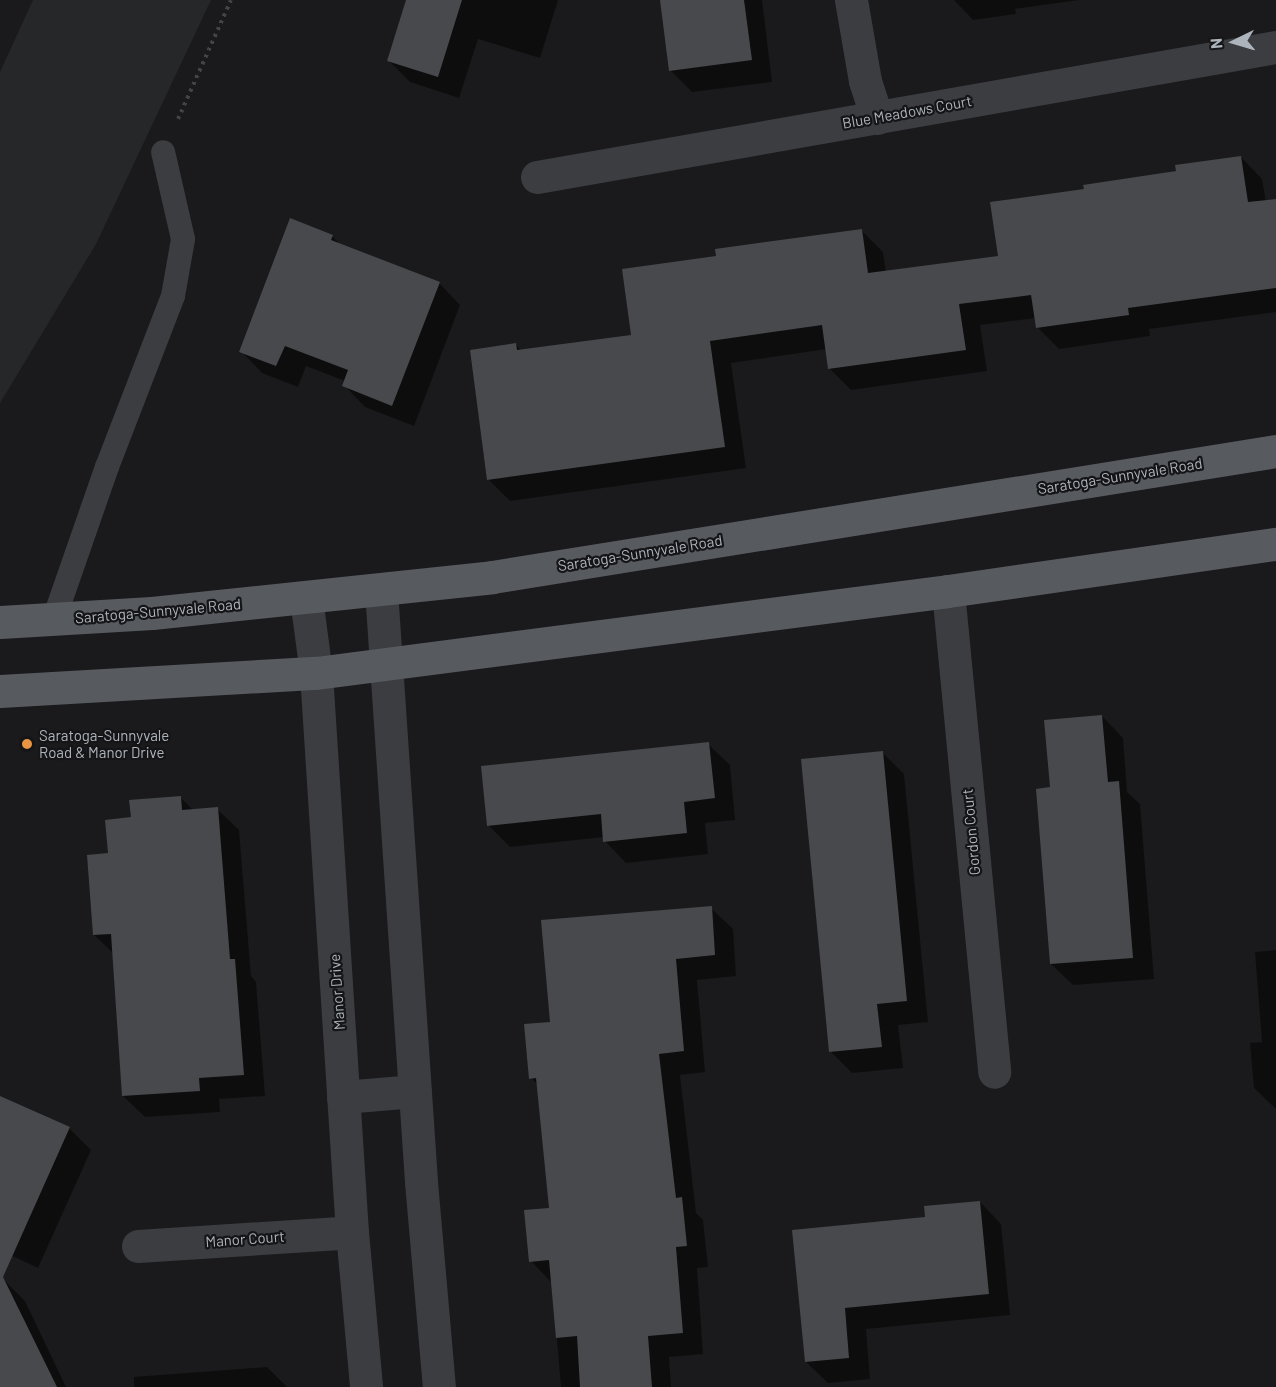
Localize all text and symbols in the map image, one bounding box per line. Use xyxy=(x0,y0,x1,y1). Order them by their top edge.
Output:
north arrow xyxy=(1204,12,1264,72)
text: N xyxy=(1206,37,1225,50)
street label: Blue Meadows Court xyxy=(841,92,973,132)
street label: Saratoga-Sunnyvale Road xyxy=(1036,454,1204,498)
street label: Saratoga-Sunnyvale Road xyxy=(556,531,724,575)
street label: Saratoga-Sunnyvale Road xyxy=(74,595,242,627)
place label: Saratoga-Sunnyvale Road & Manor Drive xyxy=(39,726,169,761)
marker: Saratoga-Sunnyvale Road & Manor Drive xyxy=(20,737,34,751)
street label: Gordon Court xyxy=(958,788,984,876)
street label: Manor Drive xyxy=(325,953,349,1031)
street label: Manor Court xyxy=(205,1227,285,1251)

